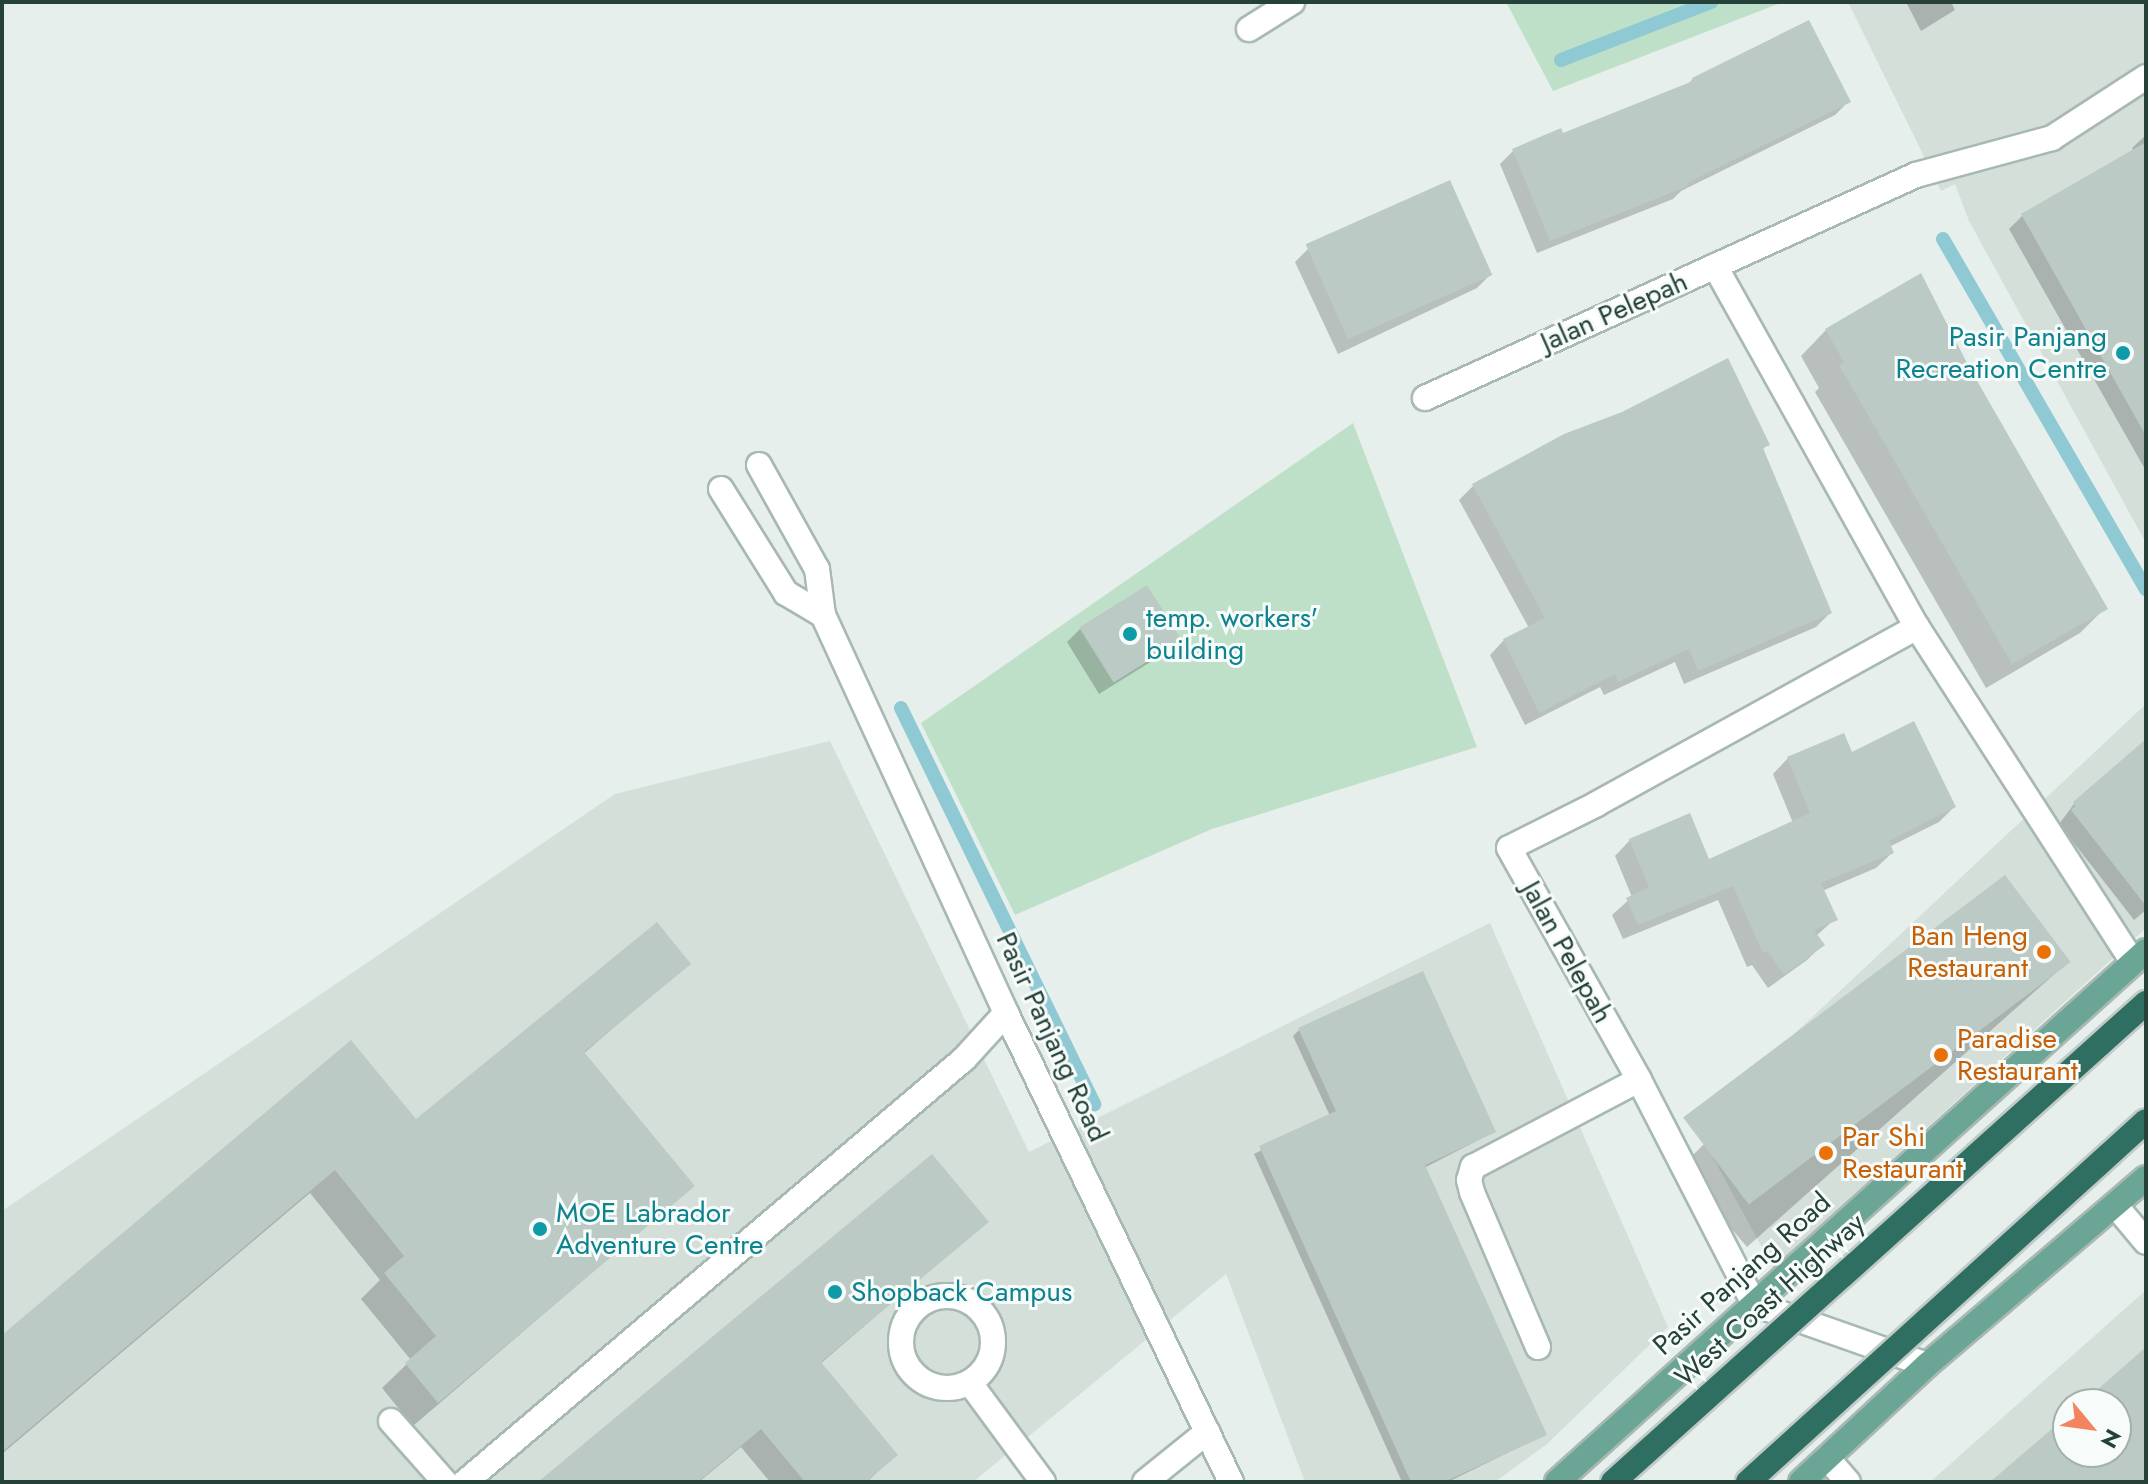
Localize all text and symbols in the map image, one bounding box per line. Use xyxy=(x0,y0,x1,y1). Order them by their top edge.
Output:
street label: Jalan Pelepah xyxy=(1535,265,1693,359)
place label: Pasir Panjang Recreation Centre xyxy=(1895,320,2107,386)
marker: Pasir Panjang Recreation Centre xyxy=(2114,344,2132,362)
place label: temp. workers' building xyxy=(1146,601,1318,667)
marker: temp. workers' building xyxy=(1121,625,1139,643)
street label: Jalan Pelepah xyxy=(1514,875,1620,1029)
place label: Ban Heng Restaurant xyxy=(1907,919,2028,985)
street label: Pasir Panjang Road xyxy=(989,927,1115,1147)
marker: Ban Heng Restaurant xyxy=(2035,943,2053,961)
place label: Paradise Restaurant xyxy=(1957,1022,2078,1088)
marker: Paradise Restaurant xyxy=(1932,1046,1950,1064)
place label: Par Shi Restaurant xyxy=(1842,1120,1963,1186)
marker: Par Shi Restaurant xyxy=(1817,1144,1835,1162)
street label: Pasir Panjang Road xyxy=(1646,1186,1838,1362)
place label: MOE Labrador Adventure Centre xyxy=(556,1196,764,1262)
street label: West Coast Highway xyxy=(1668,1206,1872,1394)
marker: MOE Labrador Adventure Centre xyxy=(531,1220,549,1238)
place label: Shopback Campus xyxy=(851,1275,1072,1309)
marker: Shopback Campus xyxy=(826,1283,844,1301)
north arrow xyxy=(2052,1388,2132,1468)
text: N xyxy=(2093,1423,2129,1454)

